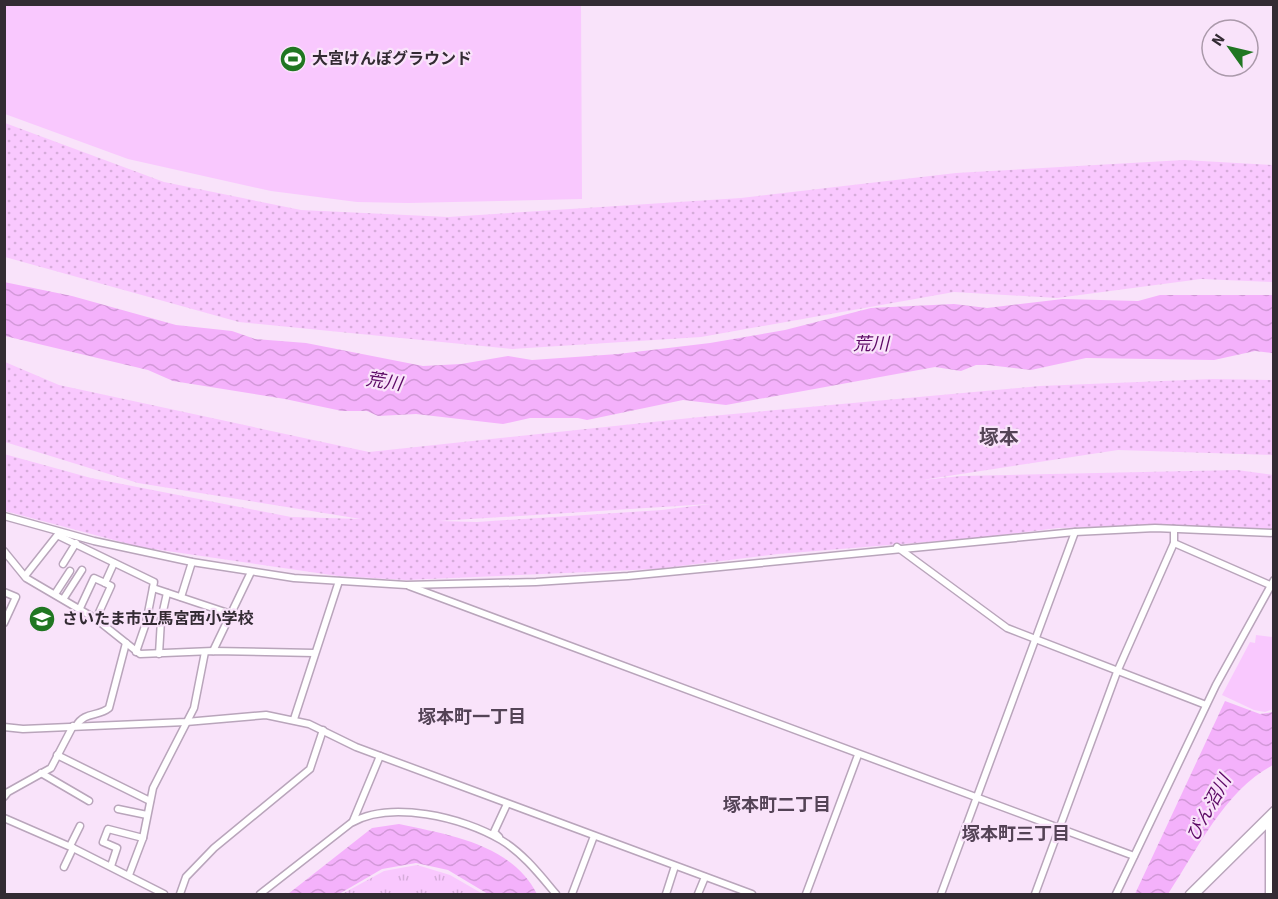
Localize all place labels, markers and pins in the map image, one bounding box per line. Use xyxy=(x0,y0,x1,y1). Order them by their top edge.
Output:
sports icon: 大宮けんぽグラウンド xyxy=(278,44,308,74)
place label: 大宮けんぽグラウンド xyxy=(312,48,472,70)
school or university icon: さいたま市立馬宮西小学校 xyxy=(27,604,57,634)
place label: さいたま市立馬宮西小学校 xyxy=(62,608,254,630)

